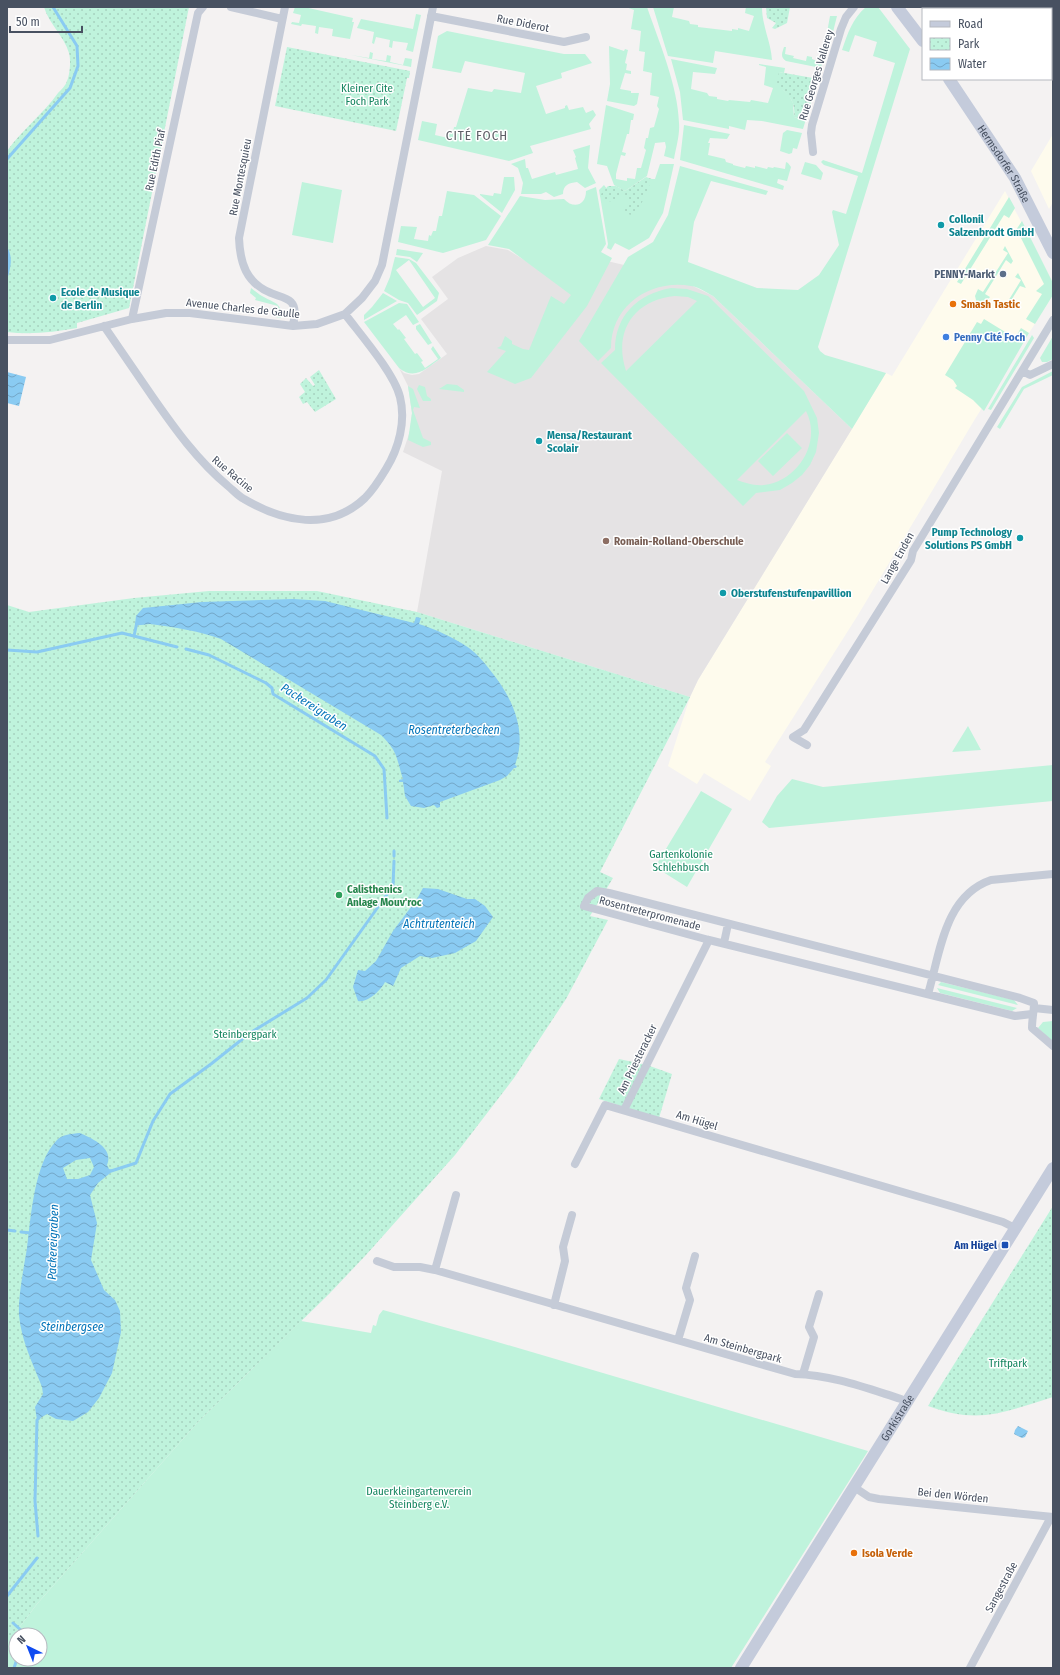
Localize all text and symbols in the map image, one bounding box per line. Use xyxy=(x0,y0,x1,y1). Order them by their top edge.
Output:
scale bar xyxy=(10,8,82,34)
legend xyxy=(922,8,1052,80)
street label: Rue Diderot xyxy=(496,12,551,35)
text: 50 m xyxy=(16,15,40,29)
text: Road xyxy=(958,17,983,31)
street label: Rue Georges Vallerey xyxy=(797,28,836,122)
text: Park xyxy=(958,37,980,51)
text: Water xyxy=(958,57,987,71)
park label: Kleiner Cite Foch Park xyxy=(341,82,393,108)
street label: Hermsdorfer Straße xyxy=(974,123,1032,205)
street label: Rue Edith Piaf xyxy=(143,128,168,192)
district label: CITÉ FOCH xyxy=(446,128,508,143)
street label: Rue Montesquieu xyxy=(227,137,254,217)
place label: Collonil Salzenbrodt GmbH xyxy=(949,213,1035,239)
marker: Collonil Salzenbrodt GmbH xyxy=(936,220,946,230)
place label: PENNY-Markt xyxy=(934,268,995,281)
marker: PENNY-Markt xyxy=(998,269,1008,279)
place label: Ecole de Musique de Berlin xyxy=(61,286,140,312)
marker: Ecole de Musique de Berlin xyxy=(48,293,58,303)
street label: Avenue Charles de Gaulle xyxy=(185,296,300,321)
place label: Smash Tastic xyxy=(961,298,1020,311)
marker: Smash Tastic xyxy=(948,299,958,309)
place label: Penny Cité Foch xyxy=(954,331,1026,344)
marker: Penny Cité Foch xyxy=(941,332,951,342)
place label: Mensa/Restaurant Scolair xyxy=(547,429,632,455)
marker: Mensa/Restaurant Scolair xyxy=(534,436,544,446)
street label: Rue Racine xyxy=(209,453,256,495)
place label: Pump Technology Solutions PS GmbH xyxy=(925,526,1013,552)
street label: Lange Enden xyxy=(878,530,917,586)
marker: Pump Technology Solutions PS GmbH xyxy=(1015,533,1025,543)
place label: Romain-Rolland-Oberschule xyxy=(614,535,744,548)
marker: Romain-Rolland-Oberschule xyxy=(601,536,611,546)
place label: Oberstufenstufenpavillion xyxy=(731,587,852,600)
marker: Oberstufenstufenpavillion xyxy=(718,588,728,598)
water label: Packereigraben xyxy=(278,680,350,734)
water label: Rosentreterbecken xyxy=(408,723,500,737)
park label: Gartenkolonie Schlehbusch xyxy=(649,848,713,874)
place label: Calisthenics Anlage Mouv'roc xyxy=(346,883,422,909)
marker: Calisthenics Anlage Mouv'roc xyxy=(334,890,344,900)
street label: Rosentreterpromenade xyxy=(598,894,702,933)
water label: Achtrutenteich xyxy=(402,917,475,931)
street label: Am Priesteracker xyxy=(615,1022,660,1096)
park label: Steinbergpark xyxy=(213,1028,277,1041)
street label: Am Hügel xyxy=(675,1108,719,1133)
water label: Packereigraben xyxy=(45,1204,61,1280)
place label: Am Hügel xyxy=(953,1239,998,1252)
marker: Am Hügel xyxy=(1000,1240,1010,1250)
water label: Steinbergsee xyxy=(39,1320,104,1334)
street label: Am Steinbergpark xyxy=(703,1331,784,1366)
park label: Triftpark xyxy=(989,1357,1028,1370)
street label: Gorkistraße xyxy=(878,1392,917,1444)
park label: Dauerkleingartenverein Steinberg e.V. xyxy=(366,1485,472,1511)
street label: Bei den Wörden xyxy=(917,1485,989,1506)
place label: Isola Verde xyxy=(862,1547,913,1560)
marker: Isola Verde xyxy=(849,1548,859,1558)
street label: Sangestraße xyxy=(983,1560,1020,1615)
north arrow xyxy=(8,1627,48,1667)
text: N xyxy=(15,1633,28,1647)

